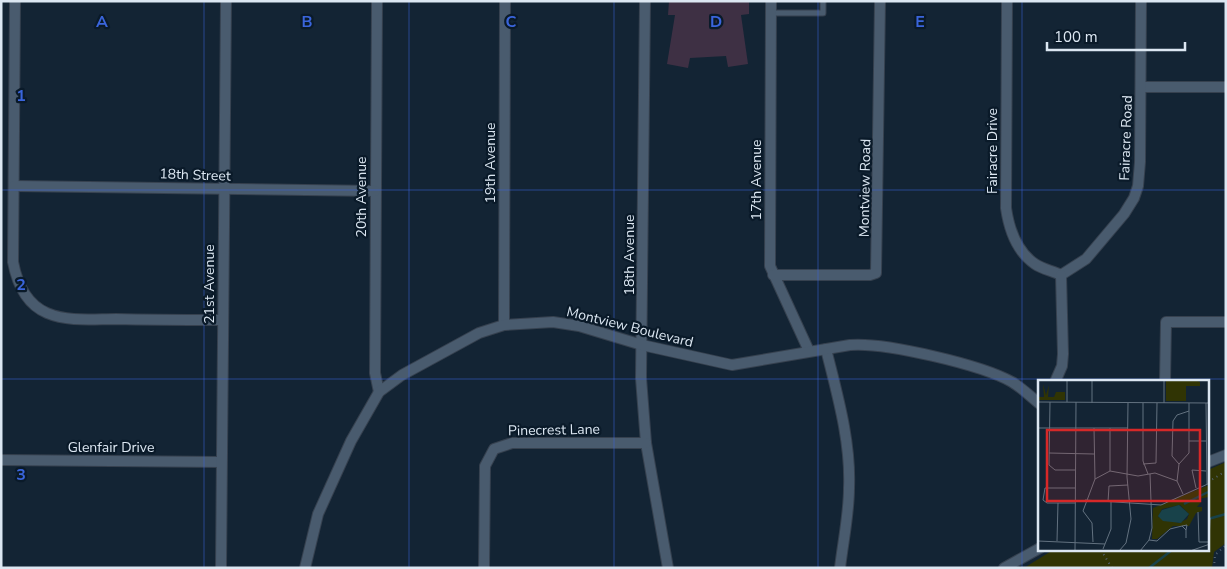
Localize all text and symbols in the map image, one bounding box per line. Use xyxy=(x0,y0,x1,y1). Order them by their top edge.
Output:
text: A xyxy=(96,11,108,33)
text: B xyxy=(301,11,313,33)
text: C xyxy=(506,11,517,33)
text: D xyxy=(710,11,722,33)
text: E xyxy=(915,11,925,33)
scale bar xyxy=(1047,20,1184,52)
text: 100 m xyxy=(1054,27,1098,47)
text: 1 xyxy=(16,85,26,107)
street label: Fairacre Road xyxy=(1115,95,1137,181)
street label: Fairacre Drive xyxy=(983,108,1002,194)
street label: 19th Avenue xyxy=(481,123,500,203)
street label: Montview Road xyxy=(855,139,875,237)
street label: 17th Avenue xyxy=(747,140,766,220)
street label: 20th Avenue xyxy=(352,157,371,237)
street label: 18th Street xyxy=(159,164,231,186)
street label: 18th Avenue xyxy=(620,215,639,295)
street label: 21st Avenue xyxy=(200,244,219,324)
text: 2 xyxy=(16,274,26,296)
street label: Montview Boulevard xyxy=(565,302,695,352)
inset map xyxy=(1038,380,1210,552)
street label: Pinecrest Lane xyxy=(508,420,600,440)
street label: Glenfair Drive xyxy=(68,438,154,457)
text: 3 xyxy=(16,464,26,486)

